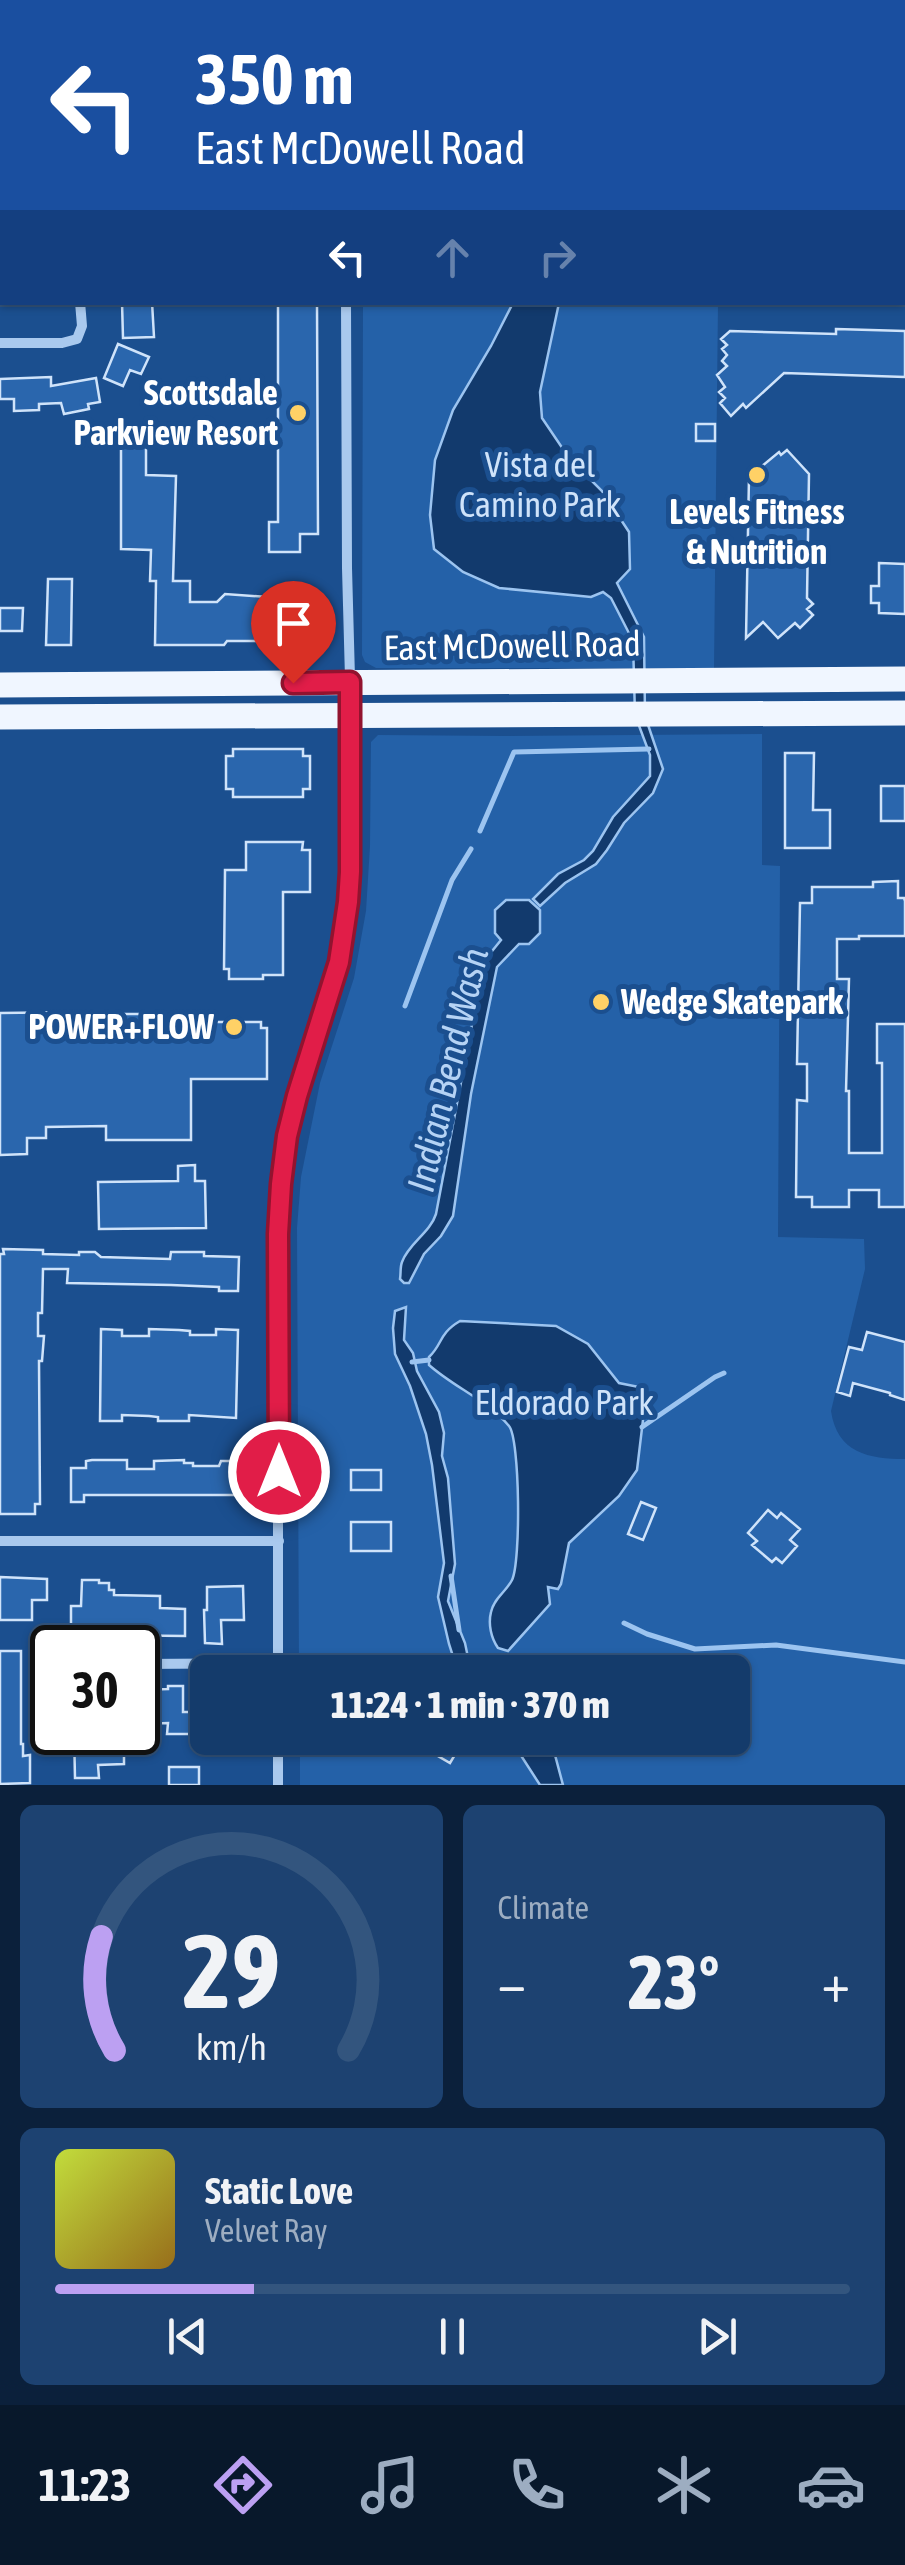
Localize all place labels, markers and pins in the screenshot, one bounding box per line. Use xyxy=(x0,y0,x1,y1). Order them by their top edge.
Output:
place label: Scottsdale Parkview Resort xyxy=(74,372,278,452)
marker: Scottsdale Parkview Resort xyxy=(287,402,309,424)
marker: Levels Fitness & Nutrition xyxy=(746,464,768,486)
place label: Levels Fitness & Nutrition xyxy=(669,491,845,571)
pin xyxy=(251,581,336,684)
place label: Wedge Skatepark xyxy=(620,981,844,1021)
marker: Wedge Skatepark xyxy=(590,991,612,1013)
place label: POWER+FLOW xyxy=(28,1006,215,1046)
marker: POWER+FLOW xyxy=(223,1016,245,1038)

